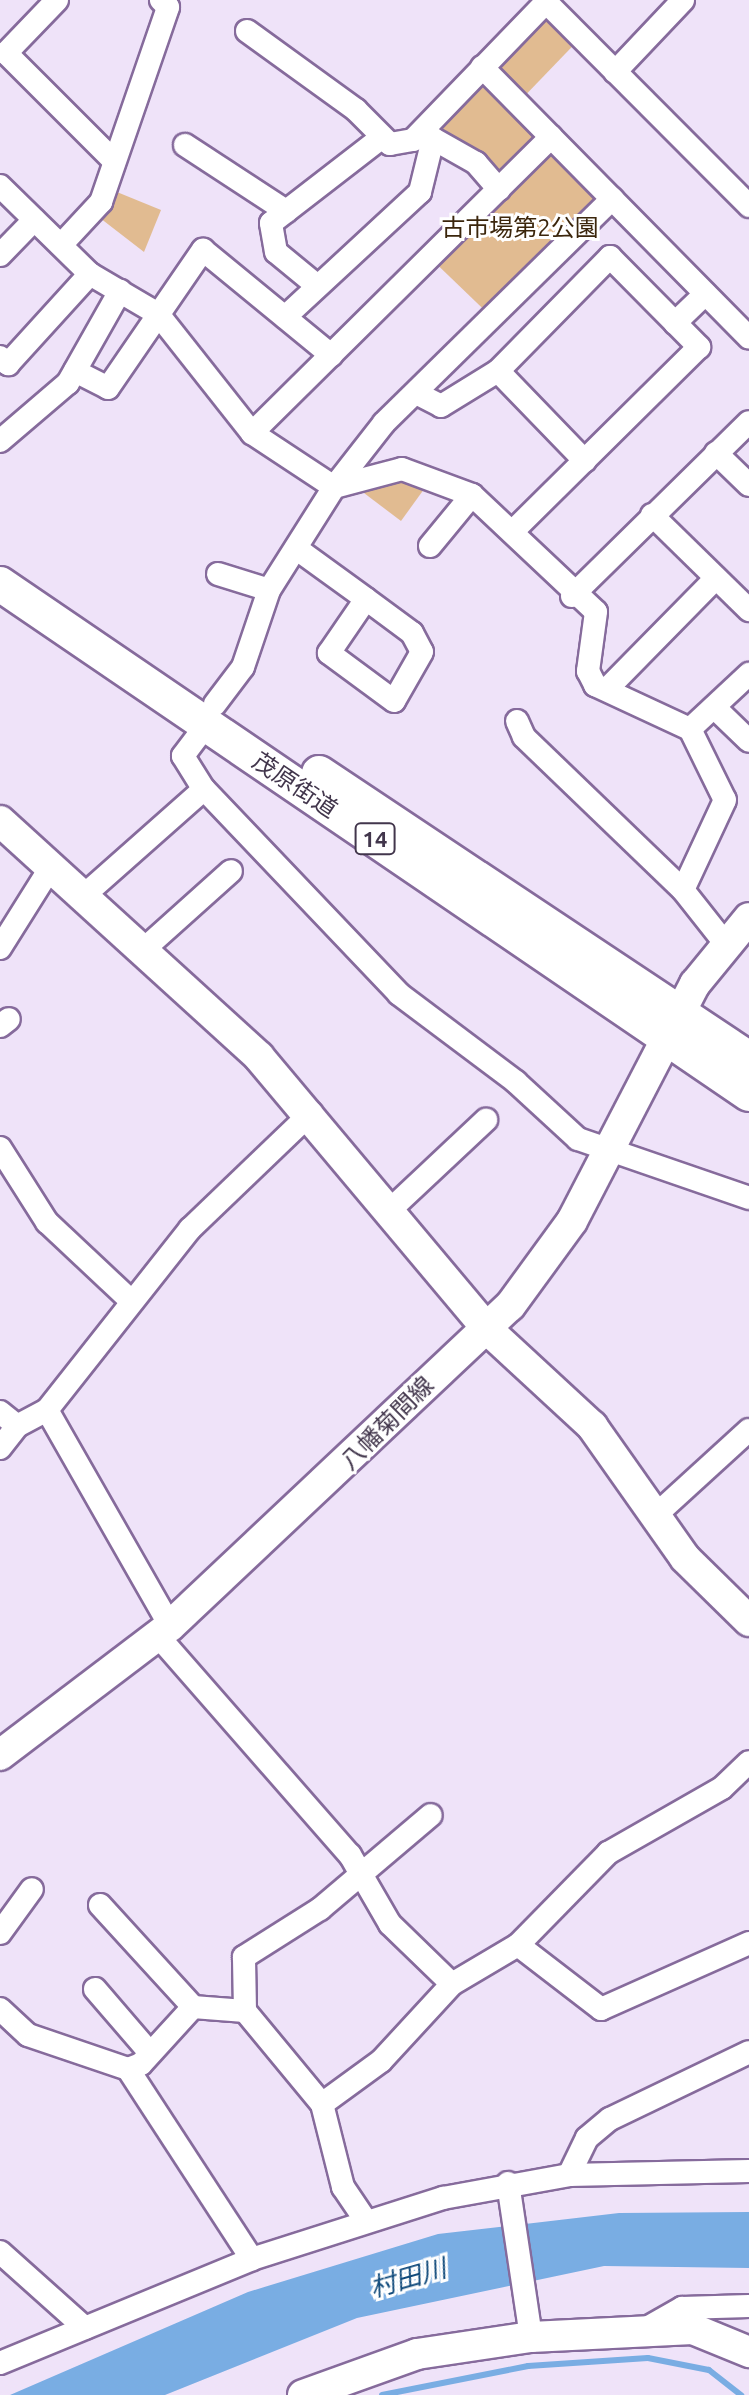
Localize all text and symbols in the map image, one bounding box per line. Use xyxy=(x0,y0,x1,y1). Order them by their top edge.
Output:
park label: 古市場第2公園 xyxy=(441,214,599,242)
street label: 茂原街道 xyxy=(247,746,343,824)
road number: 14 xyxy=(353,821,397,857)
street label: 八幡菊間線 xyxy=(334,1370,440,1476)
water label: 村田川 xyxy=(366,2252,450,2304)

